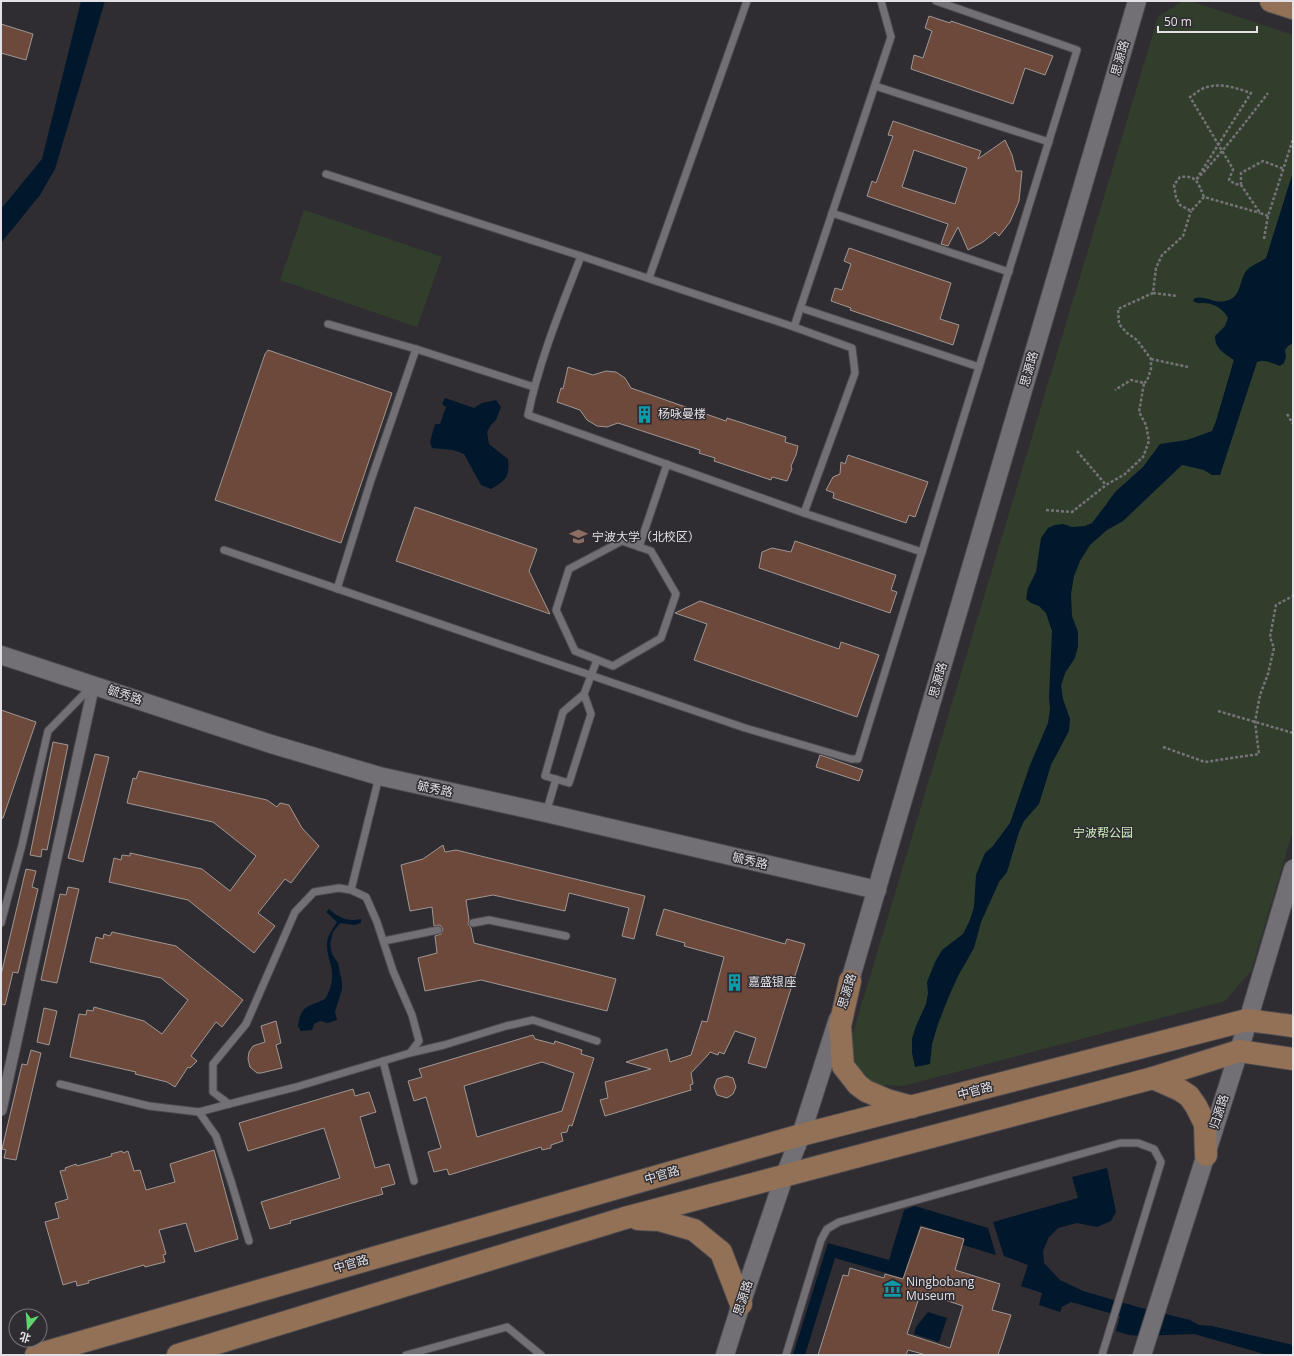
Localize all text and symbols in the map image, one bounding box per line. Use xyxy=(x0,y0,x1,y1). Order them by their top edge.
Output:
scale bar xyxy=(1158,8,1257,34)
text: 50 m xyxy=(1164,13,1192,30)
street label: 思源路 xyxy=(1106,38,1133,78)
street label: 思源路 xyxy=(1015,349,1042,389)
building icon: 杨咏曼楼 xyxy=(635,404,655,424)
place label: 杨咏曼楼 xyxy=(658,405,706,422)
school or university icon: 宁波大学（北校区） xyxy=(569,527,589,547)
place label: 宁波大学（北校区） xyxy=(592,528,700,545)
street label: 思源路 xyxy=(924,660,951,700)
street label: 毓秀路 xyxy=(105,681,145,708)
street label: 毓秀路 xyxy=(416,776,454,801)
park label: 宁波帮公园 xyxy=(1073,824,1133,841)
street label: 毓秀路 xyxy=(731,848,770,873)
street label: 思源路 xyxy=(833,971,860,1011)
building icon: 嘉盛银座 xyxy=(725,972,745,992)
place label: 嘉盛银座 xyxy=(748,973,796,990)
street label: 中官路 xyxy=(955,1078,994,1103)
street label: 归源路 xyxy=(1205,1092,1232,1132)
street label: 中官路 xyxy=(642,1161,682,1188)
street label: 中官路 xyxy=(331,1250,371,1277)
place label: Ningbobang Museum xyxy=(906,1273,975,1304)
street label: 思源路 xyxy=(729,1278,756,1318)
museum icon: Ningbobang Museum xyxy=(883,1279,903,1299)
north arrow xyxy=(8,1308,48,1348)
text: 北 xyxy=(17,1329,32,1347)

